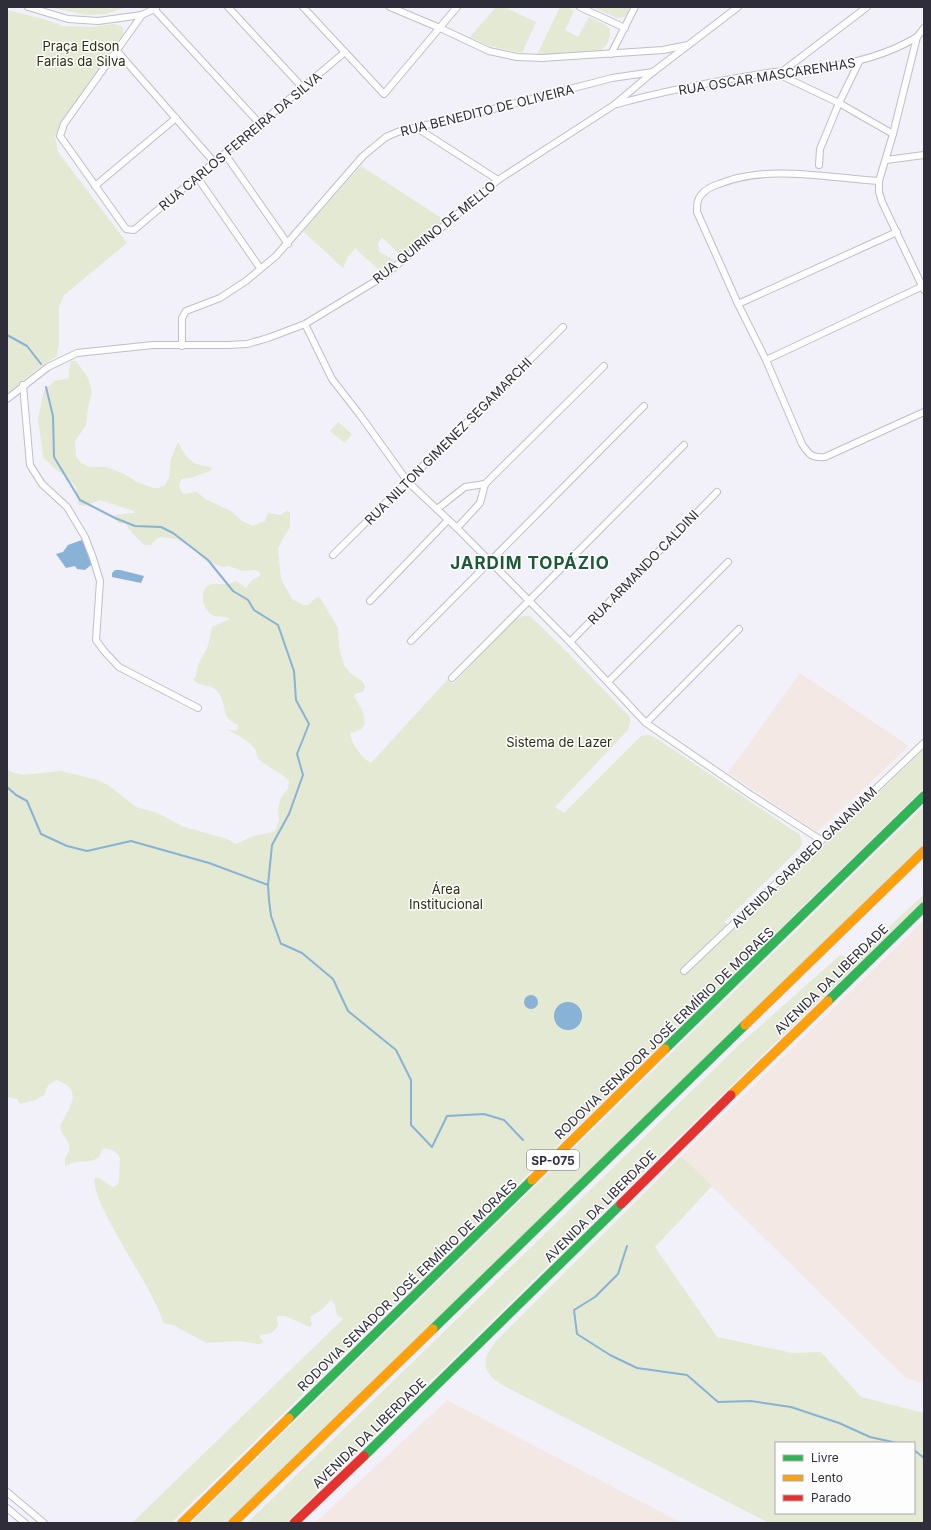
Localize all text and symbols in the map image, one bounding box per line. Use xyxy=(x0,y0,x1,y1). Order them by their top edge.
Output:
park label: Praça Edson Farias da Silva xyxy=(37,38,125,69)
street label: RUA OSCAR MASCARENHAS xyxy=(677,54,857,98)
street label: RUA CARLOS FERREIRA DA SILVA xyxy=(155,68,325,214)
street label: RUA BENEDITO DE OLIVEIRA xyxy=(399,81,575,139)
street label: RUA QUIRINO DE MELLO xyxy=(369,177,499,287)
street label: RUA NILTON GIMENEZ SEGAMARCHI xyxy=(361,354,535,528)
street label: RUA ARMANDO CALDINI xyxy=(584,506,702,628)
district label: JARDIM TOPÁZIO xyxy=(450,552,610,573)
park label: Sistema de Lazer xyxy=(506,734,612,750)
street label: AVENIDA GARABED GANANIAM xyxy=(728,783,880,931)
park label: Área Institucional xyxy=(409,881,483,912)
street label: AVENIDA DA LIBERDADE xyxy=(771,920,891,1038)
street label: RODOVIA SENADOR JOSÉ ERMÍRIO DE MORAES xyxy=(551,924,777,1142)
street label: AVENIDA DA LIBERDADE xyxy=(541,1147,659,1265)
road number: SP-075 xyxy=(527,1150,579,1170)
street label: RODOVIA SENADOR JOSÉ ERMÍRIO DE MORAES xyxy=(294,1176,520,1394)
street label: AVENIDA DA LIBERDADE xyxy=(309,1374,429,1492)
legend xyxy=(775,1442,915,1514)
text: Livre xyxy=(811,1450,839,1465)
text: Lento xyxy=(811,1470,843,1485)
text: Parado xyxy=(811,1490,851,1505)

